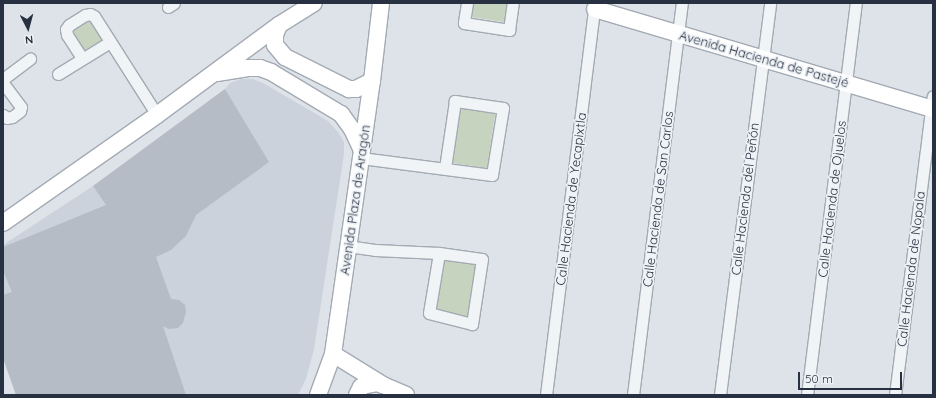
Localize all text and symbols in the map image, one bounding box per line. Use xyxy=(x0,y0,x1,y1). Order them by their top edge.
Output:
north arrow xyxy=(8,8,48,48)
street label: Avenida Hacienda de Pastejé xyxy=(677,27,851,91)
text: N xyxy=(24,33,34,47)
street label: Calle Hacienda de San Carlos xyxy=(639,110,677,288)
street label: Calle Hacienda de Yecapixtla xyxy=(553,112,589,286)
street label: Calle Hacienda de Ojuelos xyxy=(815,120,849,278)
street label: Calle Hacienda del Peñón xyxy=(728,122,762,276)
street label: Avenida Plaza de Aragón xyxy=(337,124,373,276)
street label: Calle Hacienda de Nopala xyxy=(894,190,928,348)
scale bar xyxy=(800,364,904,390)
text: 50 m xyxy=(805,371,833,386)

